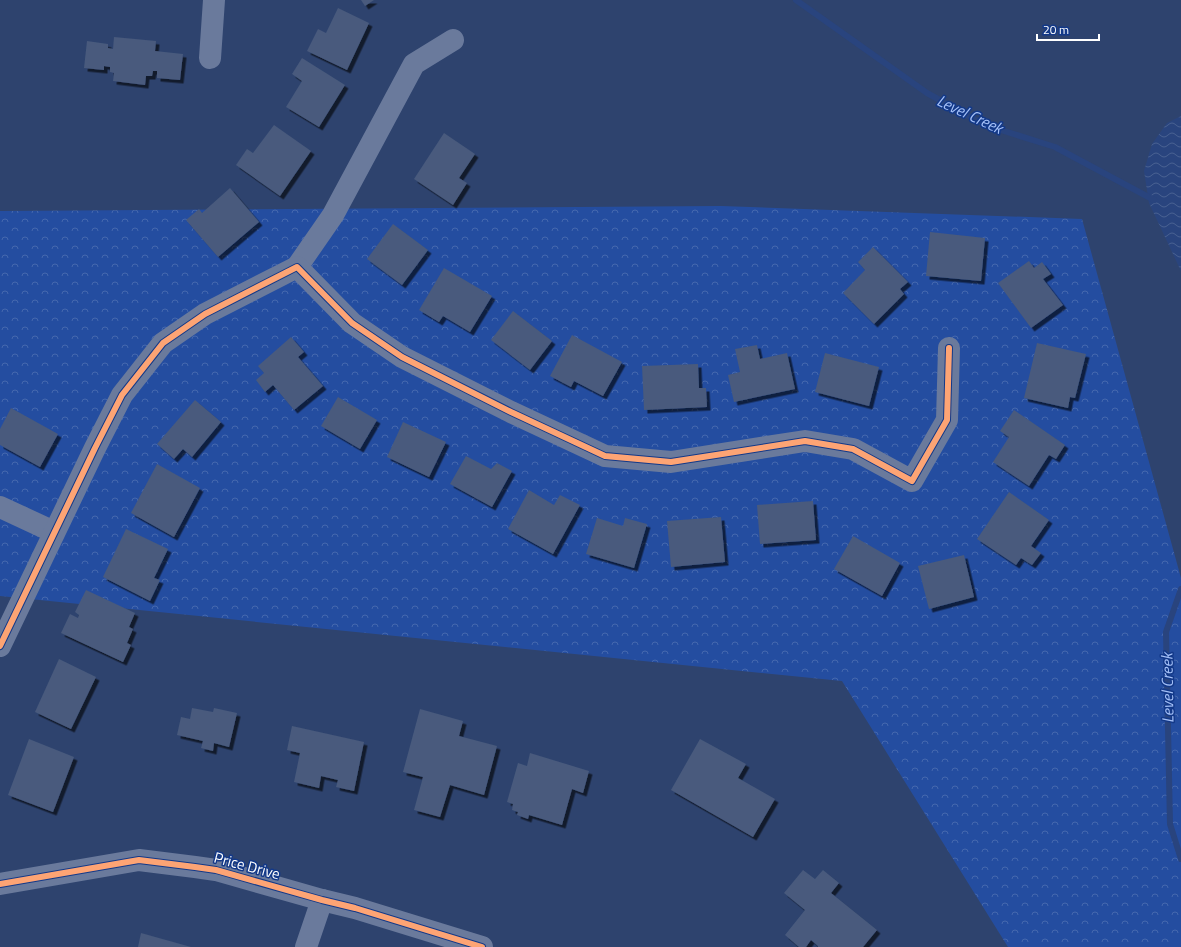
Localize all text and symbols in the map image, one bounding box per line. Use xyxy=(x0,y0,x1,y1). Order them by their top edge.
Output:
scale bar xyxy=(1037,16,1099,42)
text: 20 m xyxy=(1043,20,1069,39)
water label: Level Creek xyxy=(933,88,1009,141)
water label: Level Creek xyxy=(1154,651,1180,723)
street label: Price Drive xyxy=(212,846,283,885)

